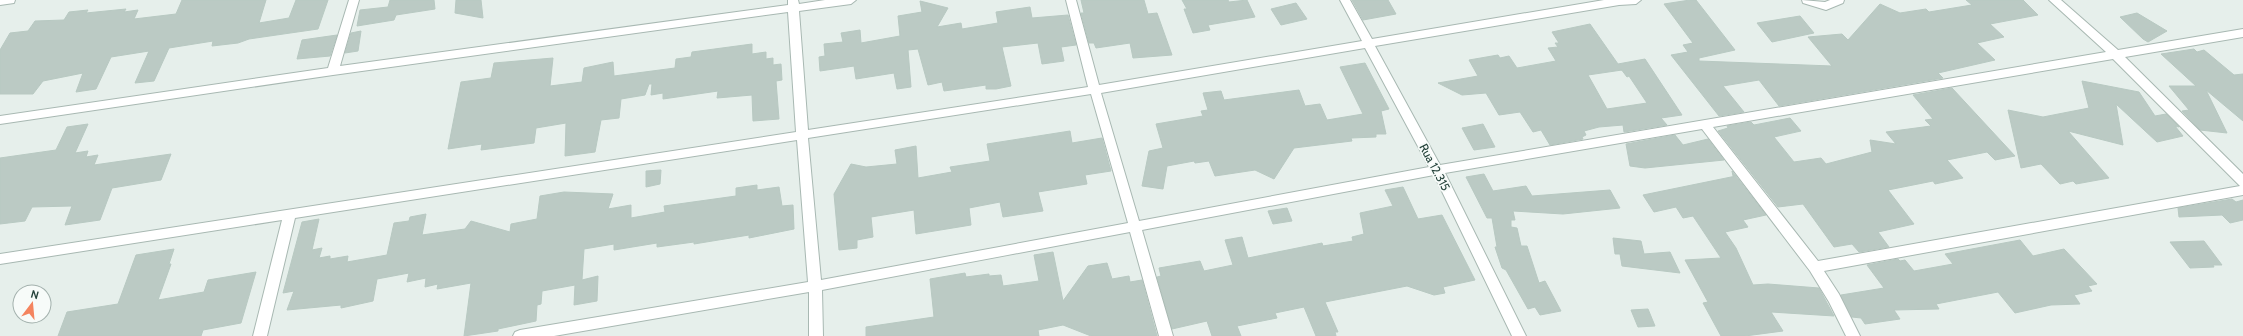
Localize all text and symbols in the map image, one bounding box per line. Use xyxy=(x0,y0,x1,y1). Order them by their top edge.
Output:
street label: Rua 12.315 xyxy=(1416,141,1454,193)
north arrow xyxy=(12,284,52,324)
text: N xyxy=(29,287,40,302)

